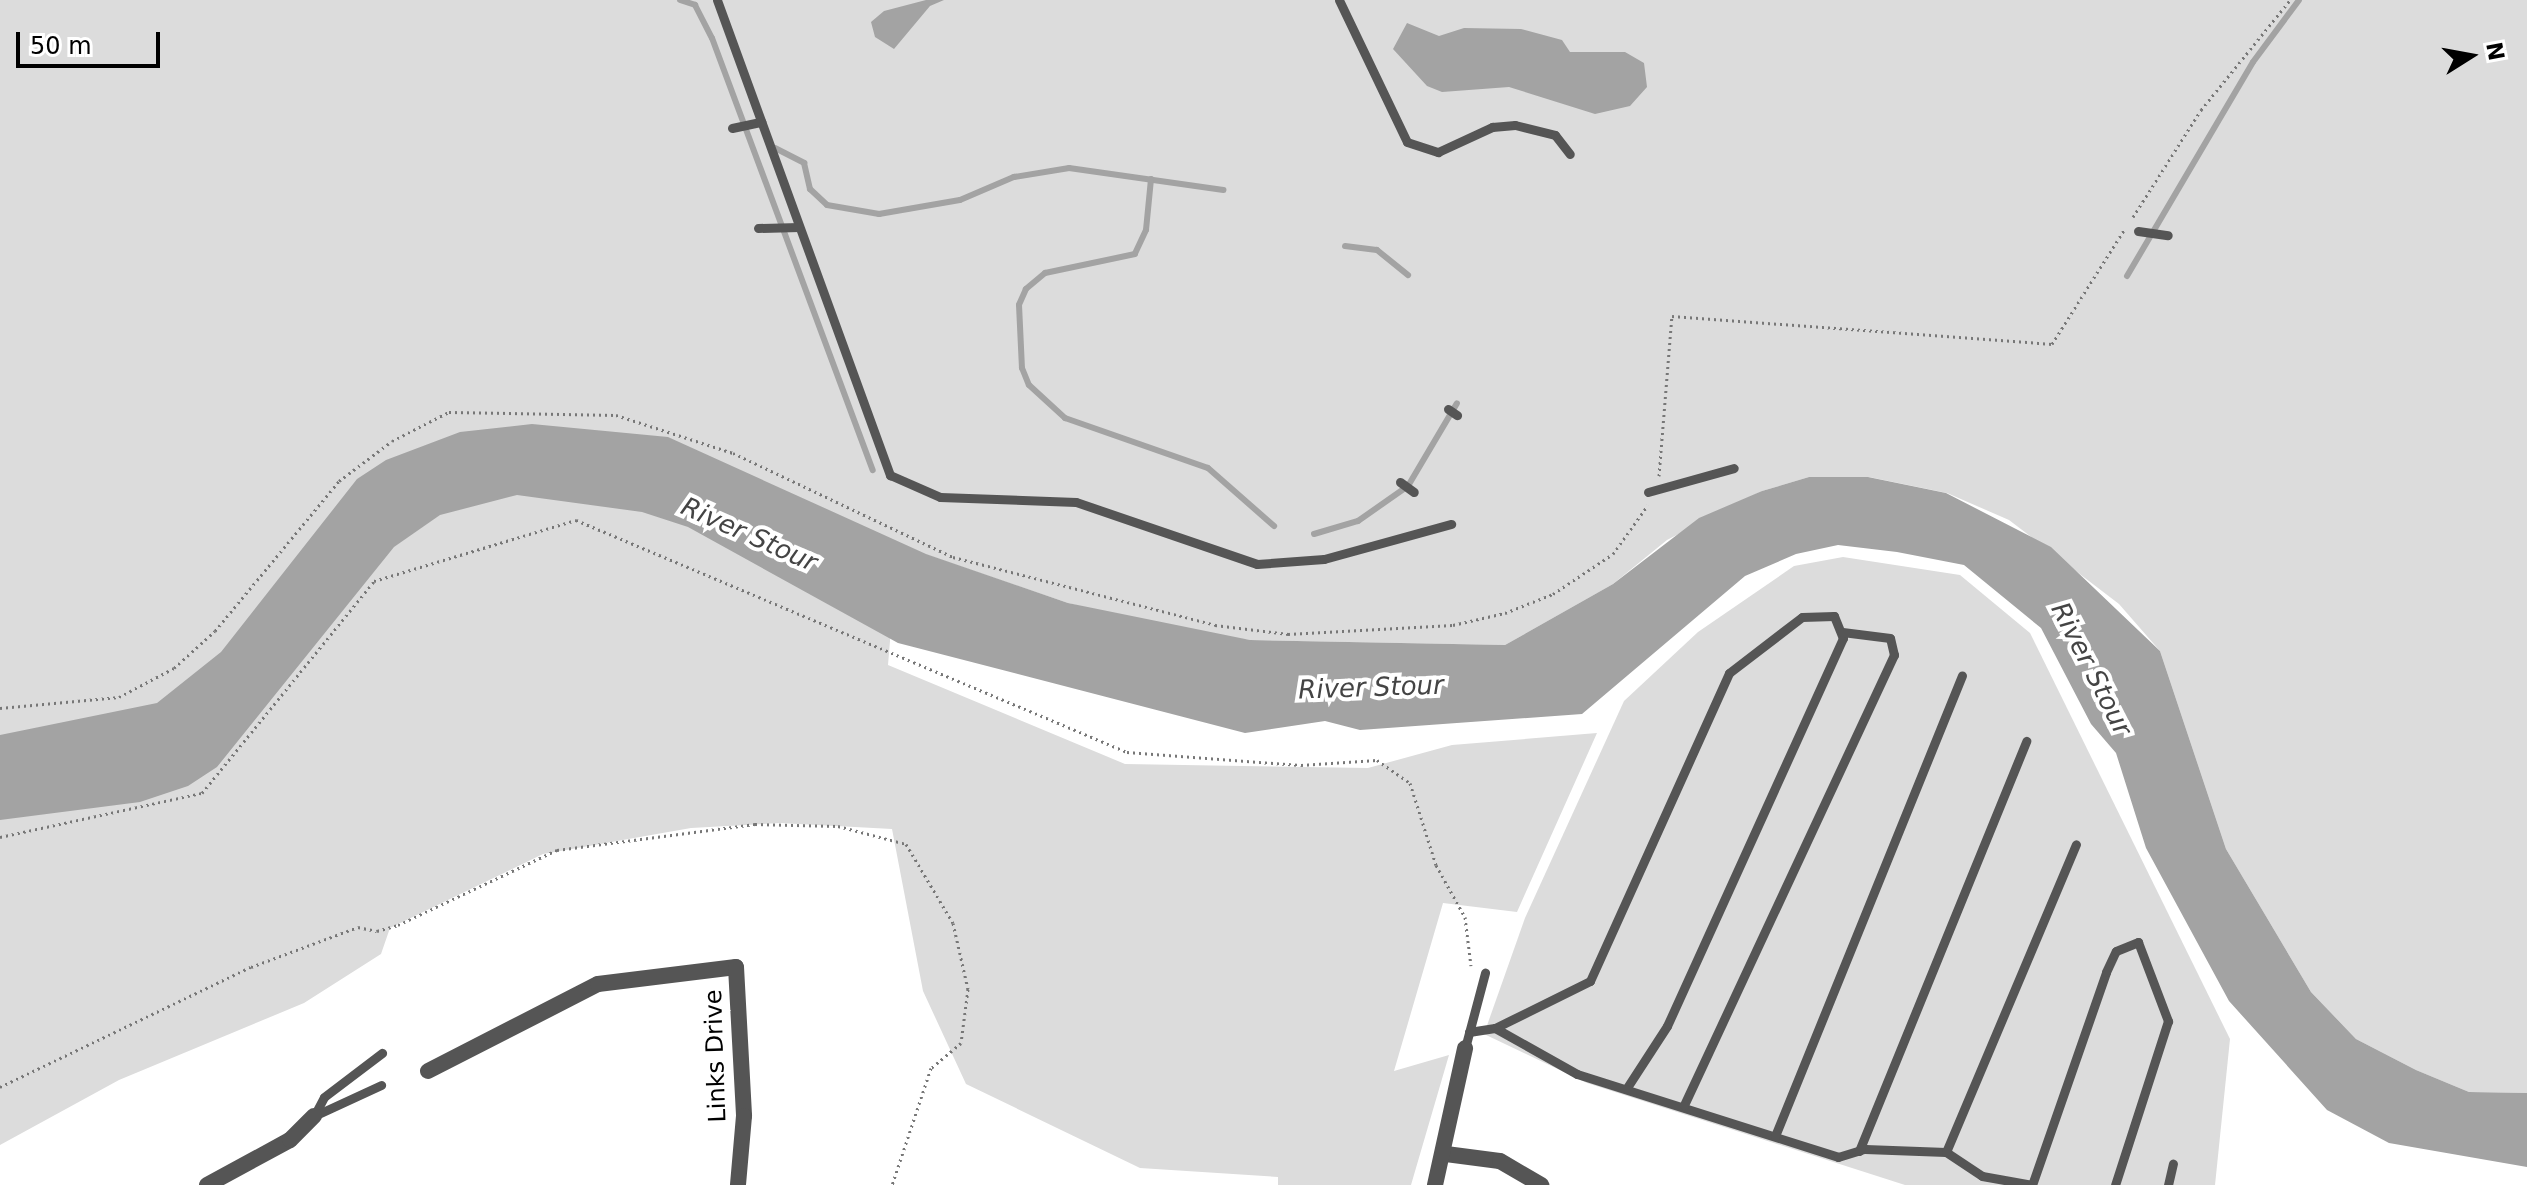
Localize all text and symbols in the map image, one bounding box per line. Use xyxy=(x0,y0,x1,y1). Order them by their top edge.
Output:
scale bar xyxy=(20,16,164,66)
north arrow xyxy=(2431,16,2511,96)
text: 50 m xyxy=(30,32,92,60)
text: N xyxy=(2481,40,2509,63)
water label: River Stour xyxy=(676,491,822,579)
water label: River Stour xyxy=(2044,597,2138,741)
water label: River Stour xyxy=(1298,670,1444,706)
street label: Links Drive xyxy=(699,989,733,1123)

